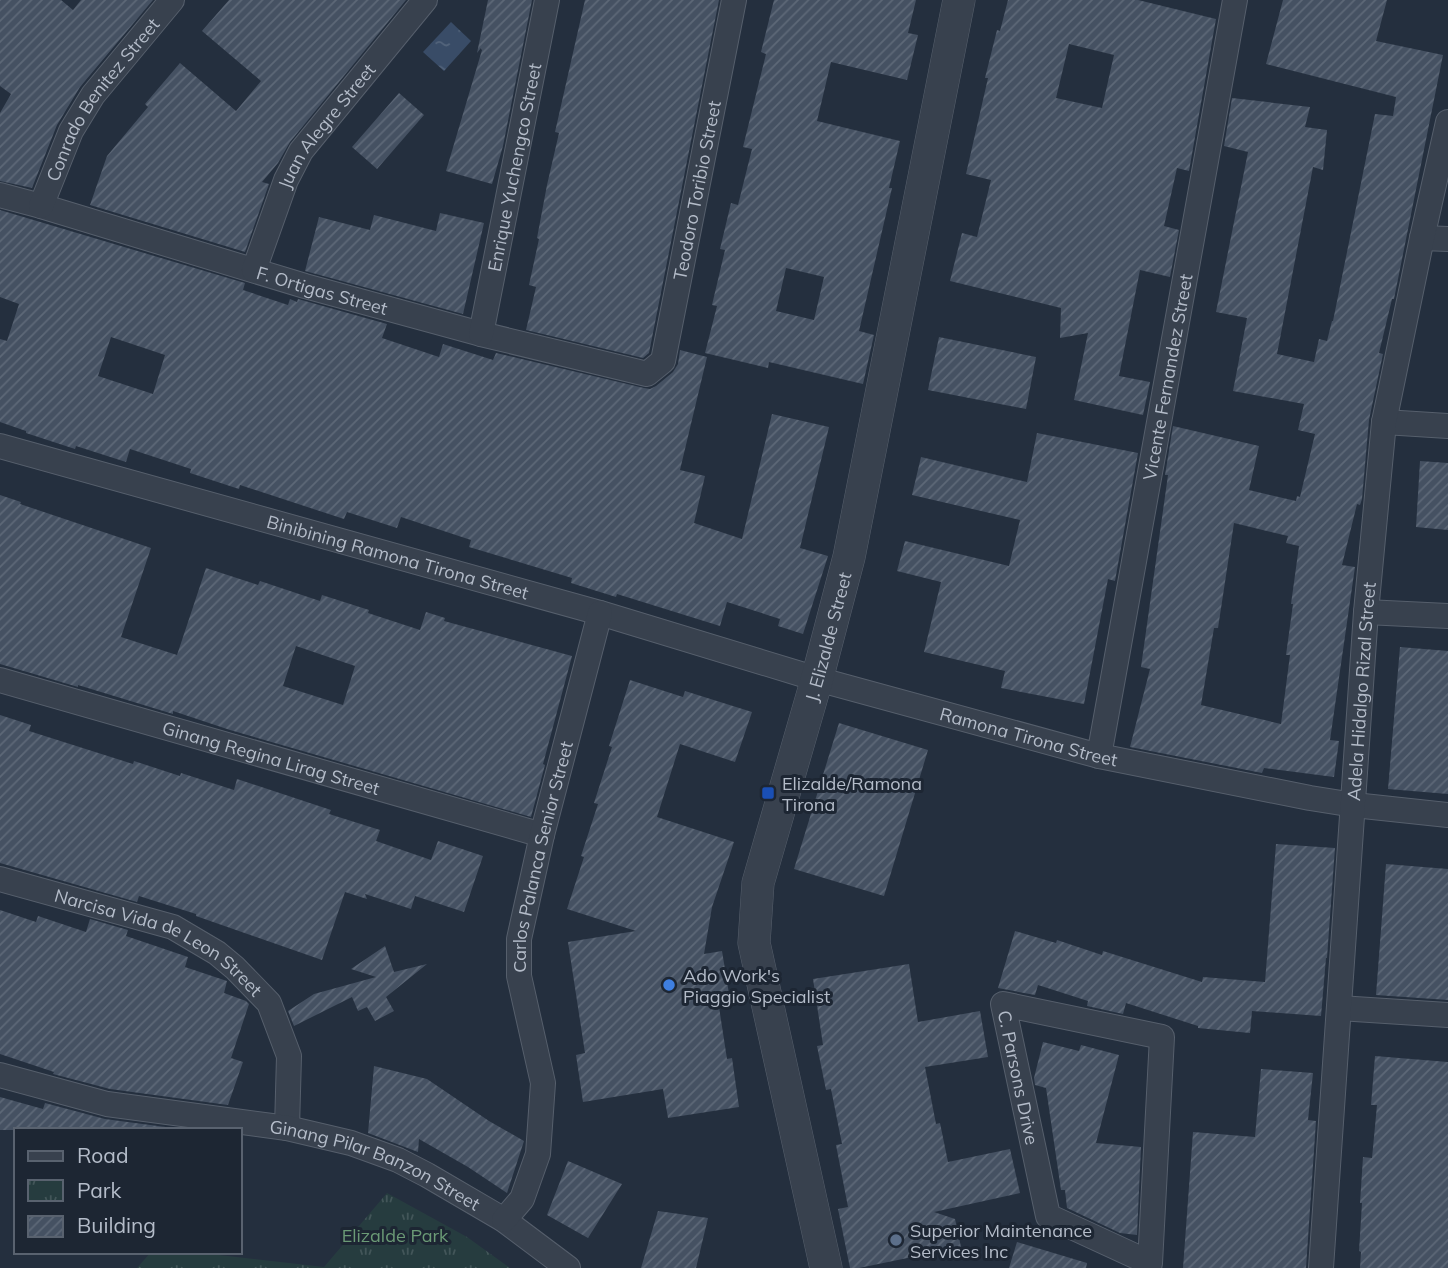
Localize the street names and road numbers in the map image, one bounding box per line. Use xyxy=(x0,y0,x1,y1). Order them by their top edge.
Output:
street label: Conrado Benitez Street xyxy=(41,13,164,184)
street label: Juan Alegre Street xyxy=(272,58,380,192)
street label: Enrique Yuchengco Street xyxy=(482,61,546,273)
street label: Teodoro Toribio Street xyxy=(668,99,725,282)
street label: F. Ortigas Street xyxy=(254,261,390,320)
street label: Vicente Fernandez Street xyxy=(1137,272,1197,482)
street label: Binibining Ramona Tirona Street xyxy=(264,509,531,604)
street label: J. Elizalde Street xyxy=(800,569,856,704)
street label: Adela Hidalgo Rizal Street xyxy=(1342,581,1380,801)
street label: Ramona Tirona Street xyxy=(937,702,1120,771)
street label: Ginang Regina Lirag Street xyxy=(160,716,382,800)
street label: Carlos Palanca Senior Street xyxy=(508,739,578,973)
street label: Narcisa Vida de Leon Street xyxy=(52,883,268,1001)
street label: C. Parsons Drive xyxy=(993,1008,1044,1147)
street label: Ginang Pilar Banzon Street xyxy=(268,1114,485,1215)

